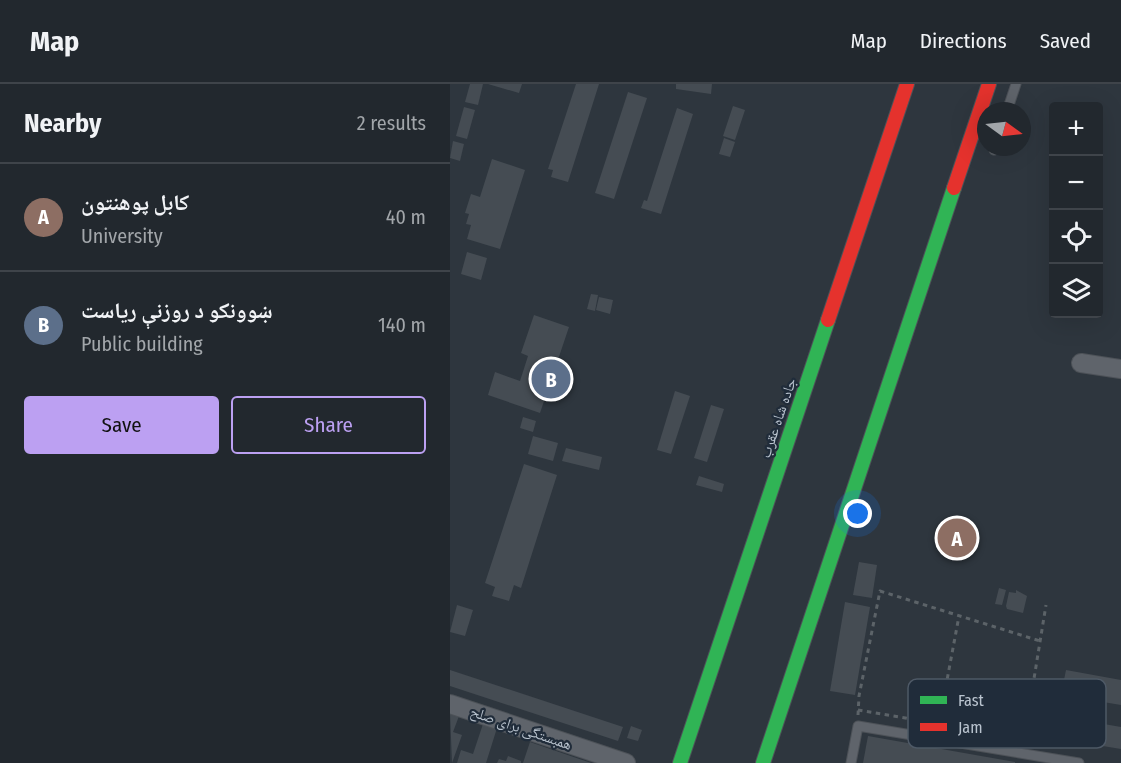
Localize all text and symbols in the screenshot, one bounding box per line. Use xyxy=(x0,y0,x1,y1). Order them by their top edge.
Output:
text: Map xyxy=(30,25,79,58)
text: Map xyxy=(850,28,887,54)
text: Directions xyxy=(920,28,1007,54)
text: Saved xyxy=(1040,28,1091,54)
north arrow xyxy=(977,102,1031,156)
map controls xyxy=(1049,102,1103,318)
button: + xyxy=(1049,102,1103,156)
text: Nearby xyxy=(24,108,101,139)
text: 2 results xyxy=(357,111,426,135)
button: − xyxy=(1049,156,1103,210)
text: کابل پوهنتون xyxy=(81,189,189,216)
text: A xyxy=(38,205,49,229)
text: 40 m xyxy=(386,205,426,229)
button: locate xyxy=(1049,210,1103,264)
text: University xyxy=(81,224,163,248)
button: layers xyxy=(1049,264,1103,318)
text: ښوونکو د روزنې رياست xyxy=(81,297,273,324)
text: B xyxy=(38,313,49,337)
text: 140 m xyxy=(378,313,426,337)
text: Public building xyxy=(81,332,203,356)
pin: B xyxy=(532,356,570,402)
street label: جاده شاه عقرب xyxy=(756,375,800,460)
button: Save xyxy=(24,396,219,454)
button: Share xyxy=(231,396,426,454)
your location xyxy=(843,499,872,528)
pin: A xyxy=(938,516,976,560)
legend xyxy=(908,679,1106,748)
text: Fast xyxy=(958,691,985,710)
street label: همبستگی برای صلح xyxy=(468,702,574,755)
text: Jam xyxy=(958,718,983,737)

